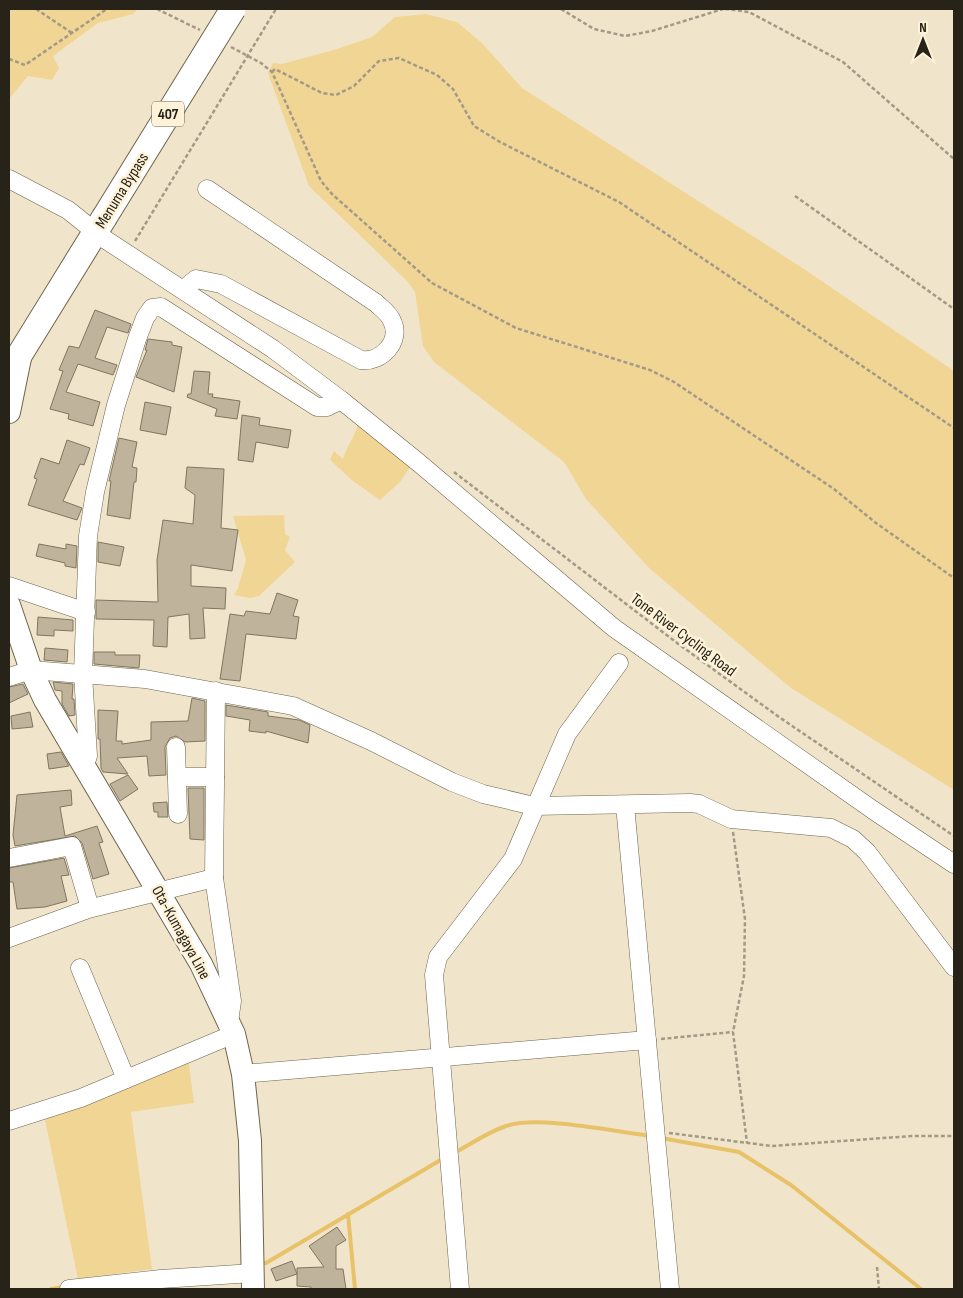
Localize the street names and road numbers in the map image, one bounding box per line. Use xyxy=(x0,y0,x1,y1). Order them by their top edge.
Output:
road number: 407 xyxy=(152,102,184,126)
street label: Menuma Bypass xyxy=(92,149,153,232)
street label: Tone River Cycling Road xyxy=(627,589,739,681)
street label: Ota-Kumagaya Line xyxy=(147,883,214,983)

